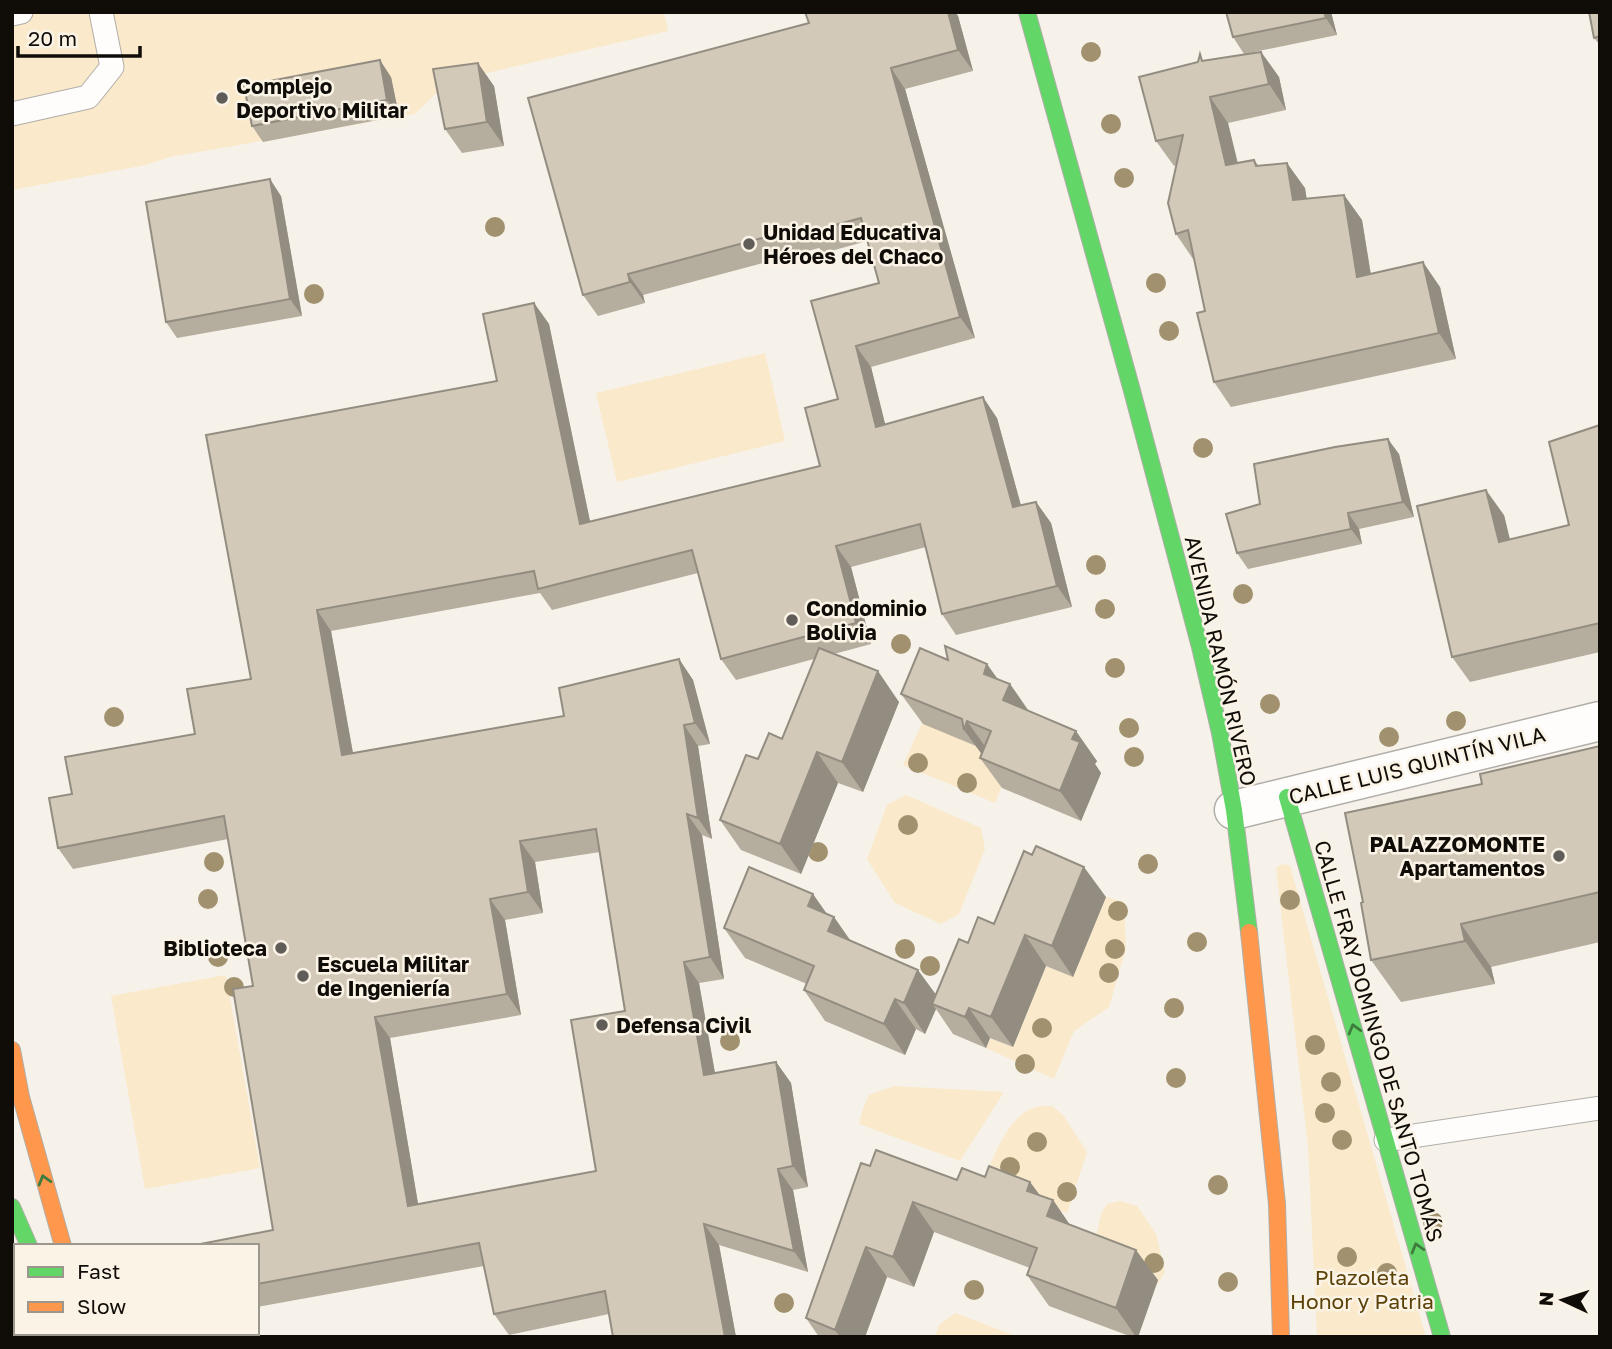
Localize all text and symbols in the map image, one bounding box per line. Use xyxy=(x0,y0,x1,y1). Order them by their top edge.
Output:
scale bar xyxy=(18,14,140,58)
text: 20 m xyxy=(28,25,77,51)
place label: Complejo Deportivo Militar xyxy=(236,73,408,123)
marker: Complejo Deportivo Militar xyxy=(214,90,230,106)
place label: Unidad Educativa Héroes del Chaco xyxy=(763,219,943,269)
marker: Unidad Educativa Héroes del Chaco xyxy=(741,236,757,252)
street label: AVENIDA RAMÓN RIVERO xyxy=(1180,533,1262,789)
place label: Condominio Bolivia xyxy=(806,595,927,645)
marker: Condominio Bolivia xyxy=(784,612,800,628)
street label: CALLE LUIS QUINTÍN VILA xyxy=(1286,721,1548,809)
place label: PALAZZOMONTE Apartamentos xyxy=(1369,831,1545,881)
street label: CALLE FRAY DOMINGO DE SANTO TOMÁS xyxy=(1309,837,1449,1245)
marker: PALAZZOMONTE Apartamentos xyxy=(1551,848,1567,864)
place label: Biblioteca xyxy=(163,935,267,961)
marker: Biblioteca xyxy=(273,940,289,956)
place label: Escuela Militar de Ingeniería xyxy=(317,951,469,1001)
marker: Escuela Militar de Ingeniería xyxy=(295,968,311,984)
place label: Defensa Civil xyxy=(616,1012,751,1038)
marker: Defensa Civil xyxy=(594,1017,610,1033)
one-way arrow xyxy=(1348,1023,1363,1035)
one-way arrow xyxy=(38,1174,52,1186)
one-way arrow xyxy=(1410,1242,1425,1254)
legend xyxy=(14,1244,259,1335)
text: Fast xyxy=(77,1258,120,1284)
park label: Plazoleta Honor y Patria xyxy=(1290,1264,1434,1314)
north arrow xyxy=(1528,1265,1598,1335)
text: N xyxy=(1534,1291,1558,1307)
text: Slow xyxy=(77,1293,126,1319)

